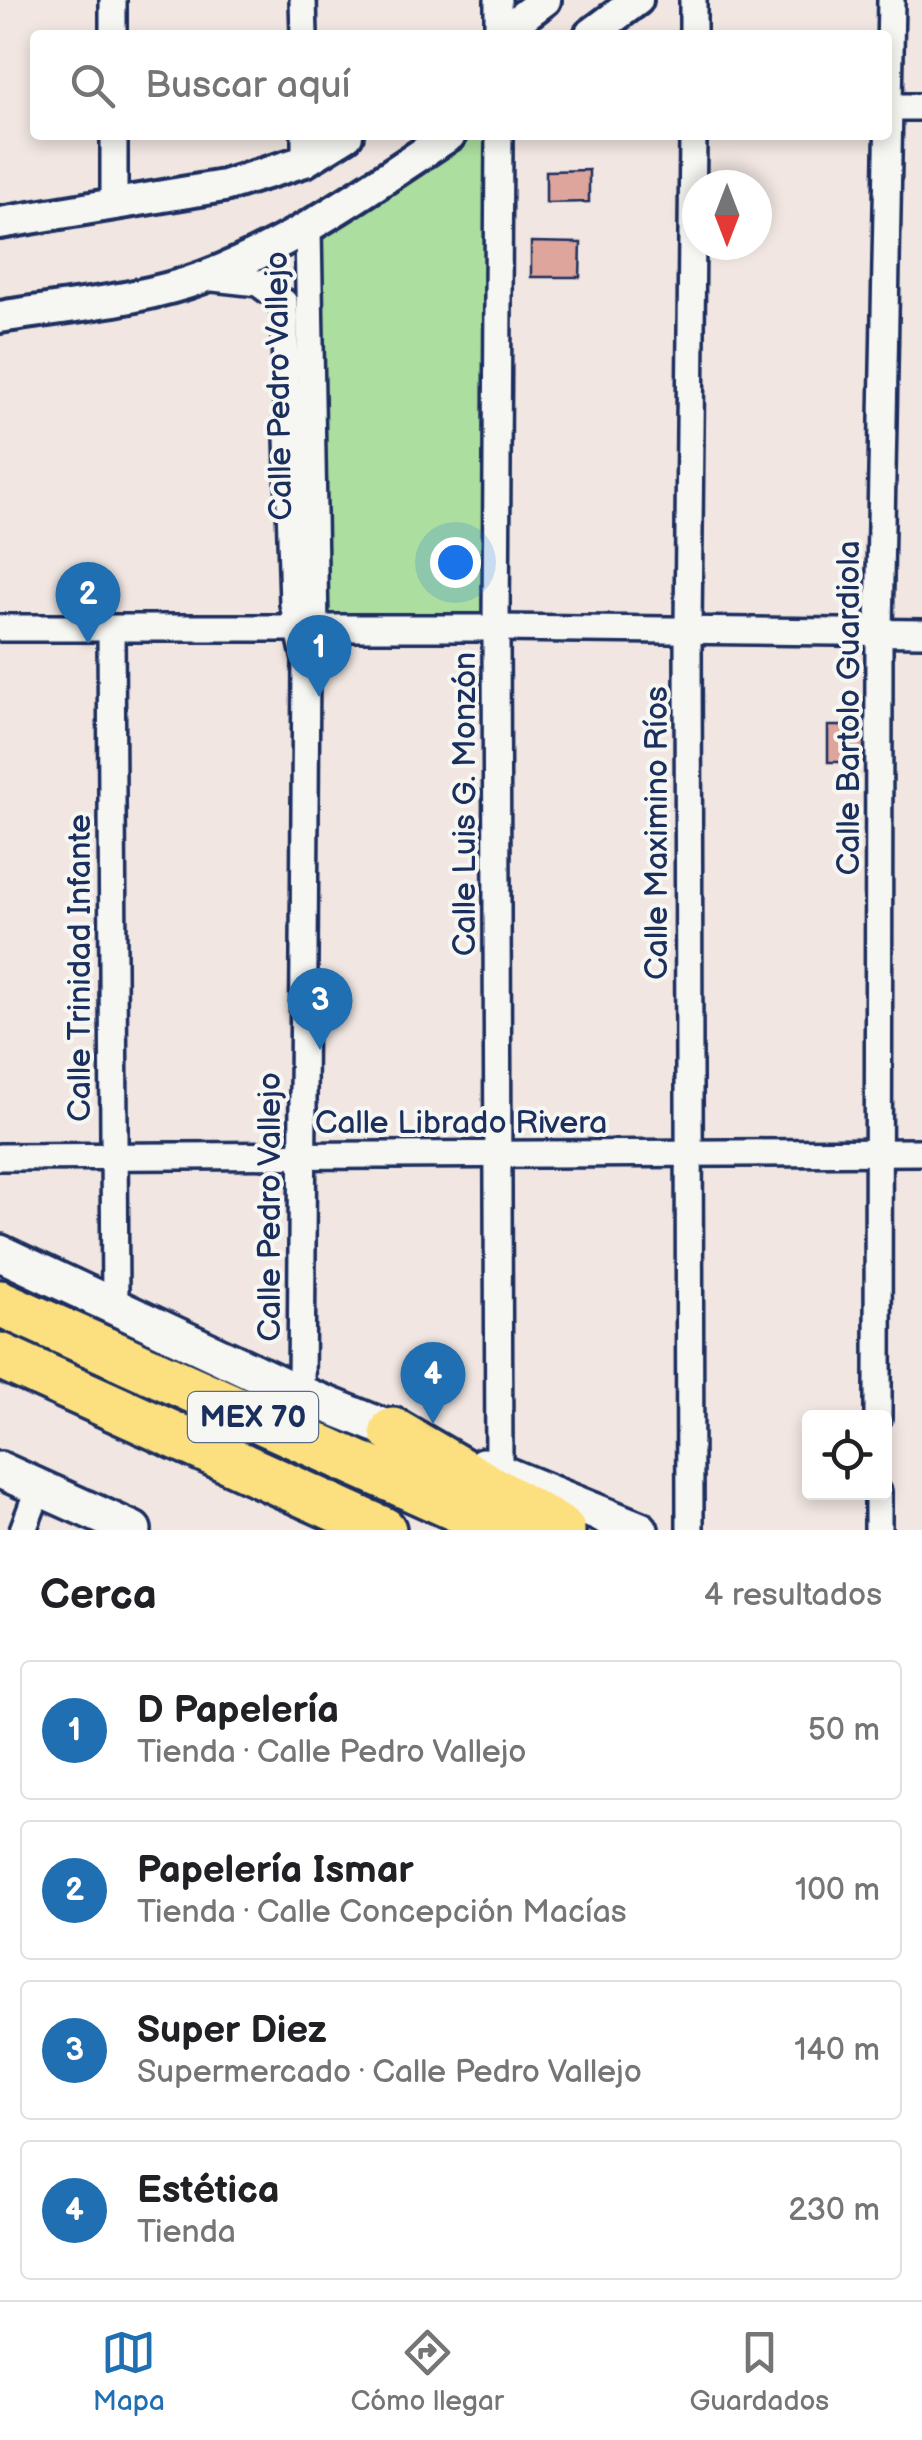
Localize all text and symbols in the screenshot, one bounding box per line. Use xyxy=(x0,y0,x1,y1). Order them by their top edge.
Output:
search box xyxy=(30,30,892,140)
icon: search xyxy=(65,58,120,113)
text: Buscar aquí xyxy=(145,63,351,108)
north arrow xyxy=(682,170,772,260)
street label: Calle Pedro Vallejo xyxy=(258,251,301,521)
your location xyxy=(430,537,481,588)
street label: Calle Bartolo Guardiola xyxy=(830,540,869,876)
pin: 2 xyxy=(56,562,120,644)
pin: 1 xyxy=(286,614,352,697)
street label: Calle Luis G. Monzón xyxy=(446,652,485,956)
street label: Calle Maximino Ríos xyxy=(638,686,677,980)
street label: Calle Trinidad Infante xyxy=(61,814,100,1122)
pin: 3 xyxy=(288,968,352,1050)
street label: Calle Pedro Vallejo xyxy=(251,1072,290,1342)
street label: Calle Librado Rivera xyxy=(315,1104,607,1143)
pin: 4 xyxy=(400,1342,466,1424)
road number: MEX 70 xyxy=(188,1392,318,1442)
map controls xyxy=(802,1410,892,1500)
button: locate xyxy=(802,1410,892,1500)
text: Cerca xyxy=(40,1570,157,1621)
text: 4 resultados xyxy=(704,1576,882,1615)
text: D Papelería xyxy=(137,1688,339,1733)
text: 1 xyxy=(68,1711,81,1750)
text: 50 m xyxy=(808,1711,880,1750)
text: Tienda · Calle Pedro Vallejo xyxy=(137,1733,526,1772)
text: Papelería Ismar xyxy=(137,1848,414,1893)
text: 2 xyxy=(65,1871,84,1910)
text: 100 m xyxy=(795,1871,880,1910)
text: Tienda · Calle Concepción Macías xyxy=(137,1893,627,1932)
text: Super Diez xyxy=(137,2008,327,2053)
text: 3 xyxy=(65,2031,84,2070)
text: 140 m xyxy=(794,2031,880,2070)
text: Supermercado · Calle Pedro Vallejo xyxy=(137,2053,642,2092)
text: Estética xyxy=(137,2168,280,2213)
text: 4 xyxy=(65,2191,84,2230)
text: 230 m xyxy=(788,2191,880,2230)
text: Tienda xyxy=(137,2213,236,2252)
tab: Mapa xyxy=(93,2325,165,2418)
tab: Cómo llegar xyxy=(350,2325,504,2418)
tab: Guardados xyxy=(690,2325,829,2418)

